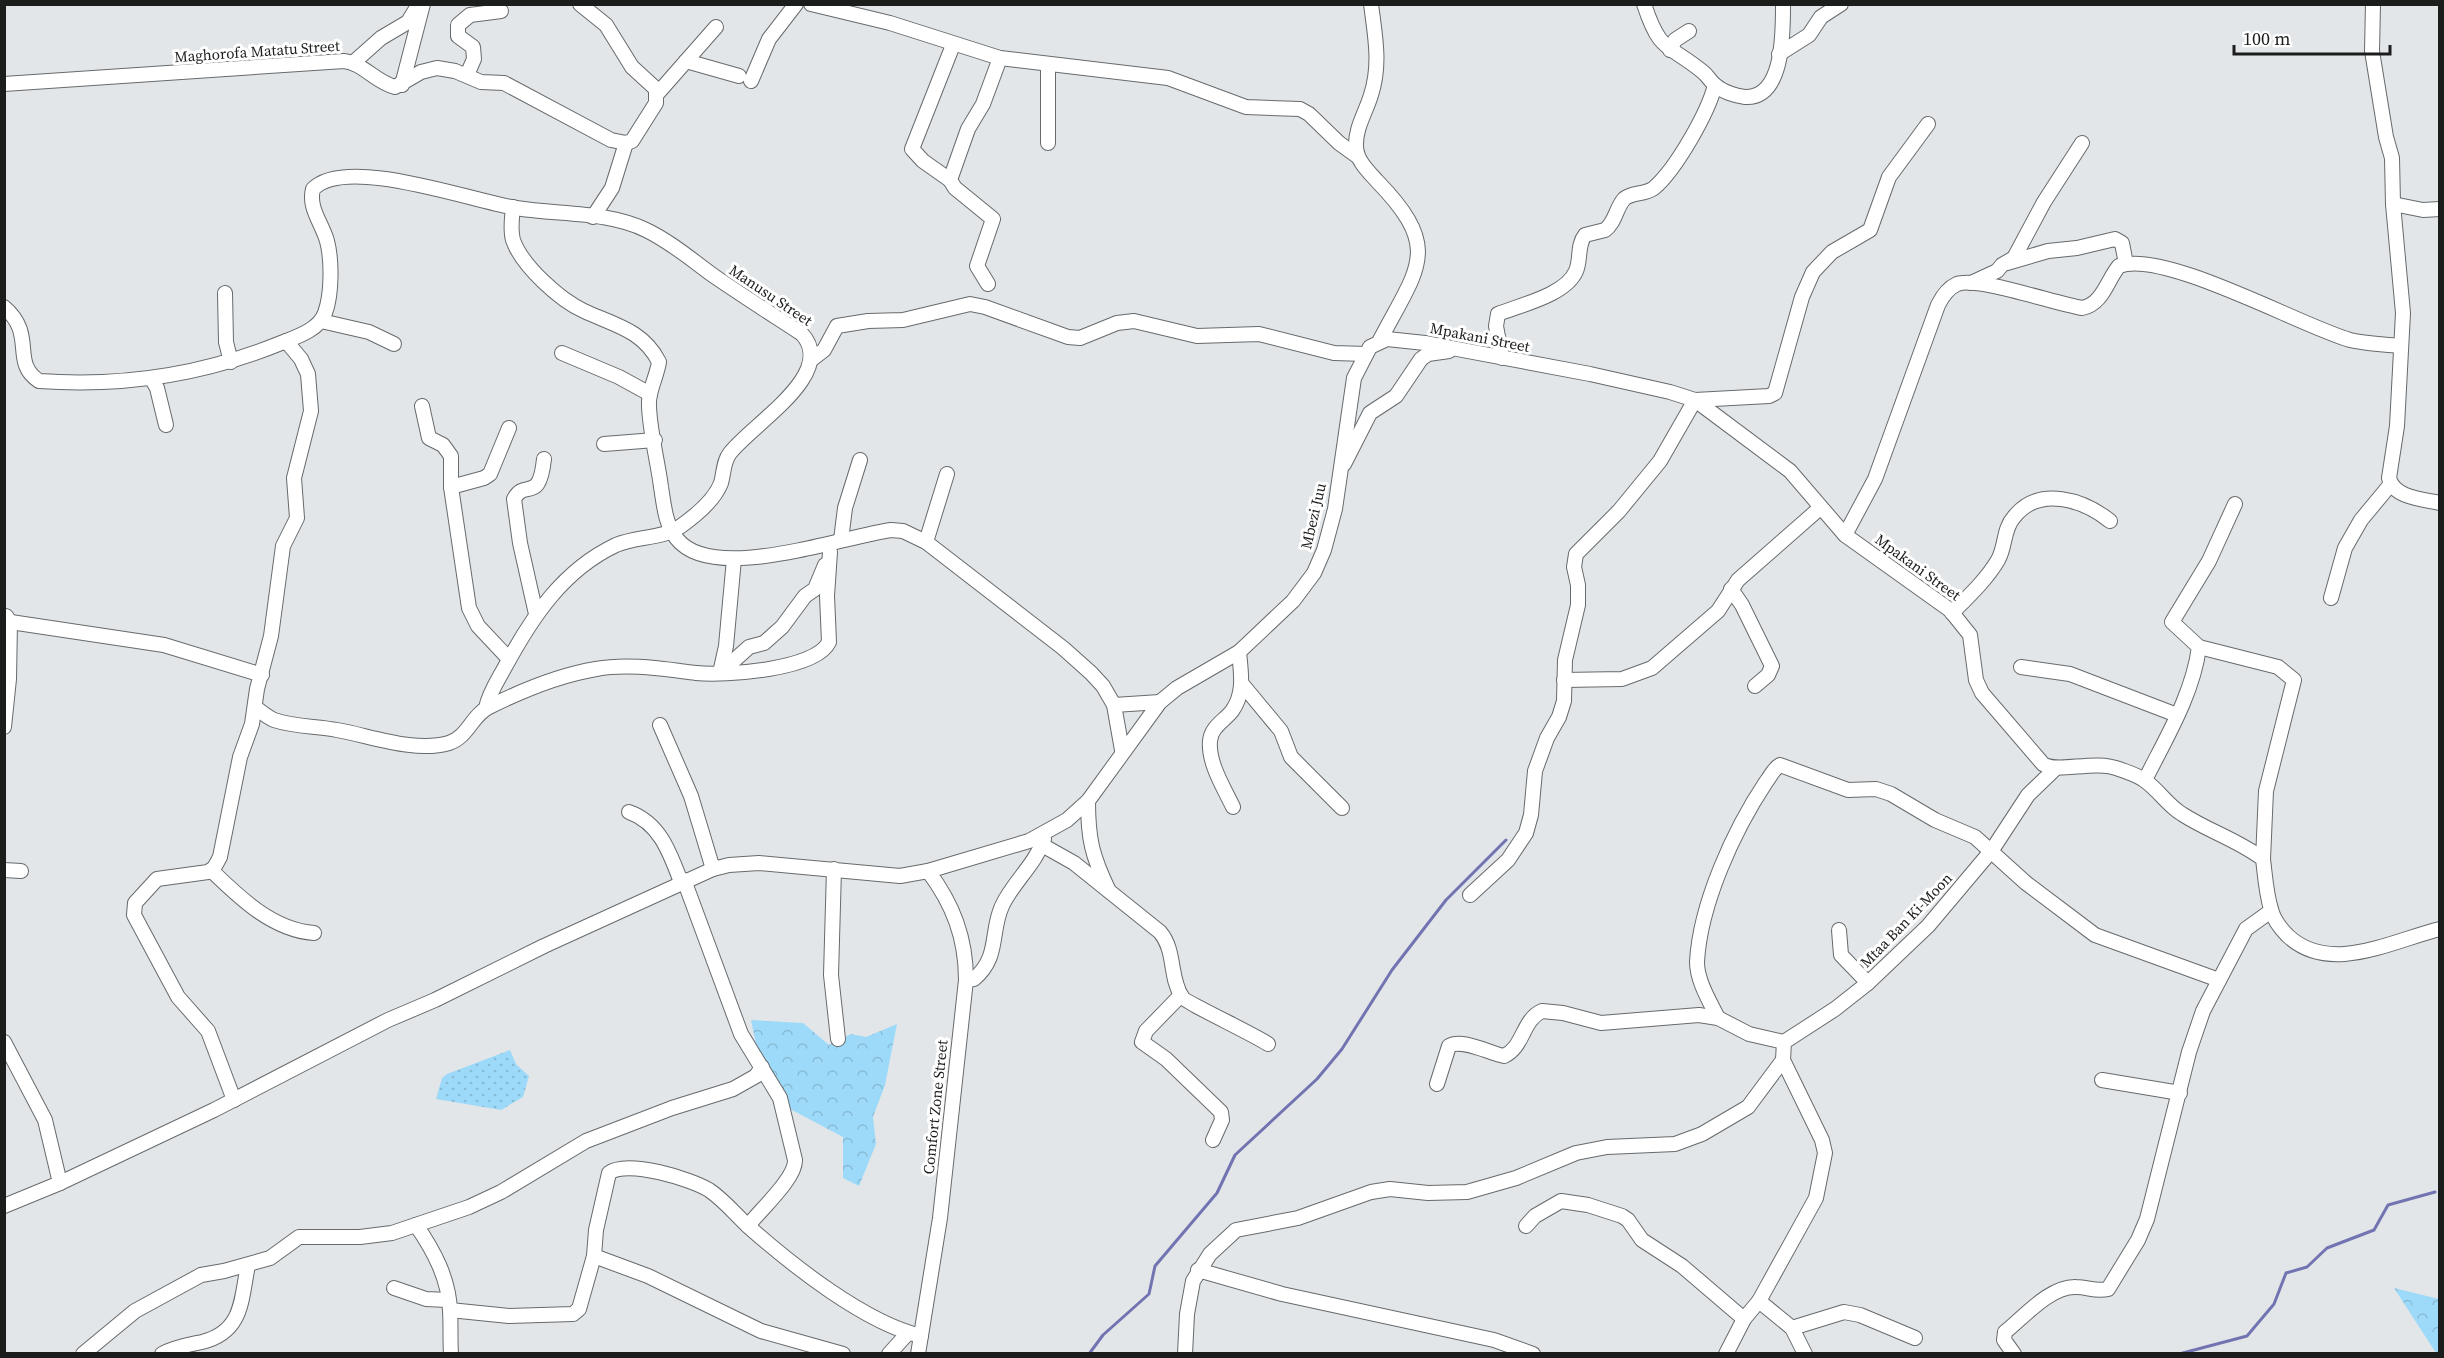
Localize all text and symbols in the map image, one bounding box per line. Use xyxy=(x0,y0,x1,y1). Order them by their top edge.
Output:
scale bar xyxy=(2234,18,2390,56)
text: 100 m xyxy=(2243,26,2290,51)
street label: Maghorofa Matatu Street xyxy=(174,35,341,67)
street label: Manusu Street xyxy=(725,259,817,331)
street label: Mpakani Street xyxy=(1428,317,1532,357)
street label: Mbezi Juu xyxy=(1295,481,1331,551)
street label: Mpakani Street xyxy=(1871,529,1965,605)
street label: Mtaa Ban Ki-Moon xyxy=(1855,868,1957,972)
street label: Comfort Zone Street xyxy=(917,1039,953,1175)

